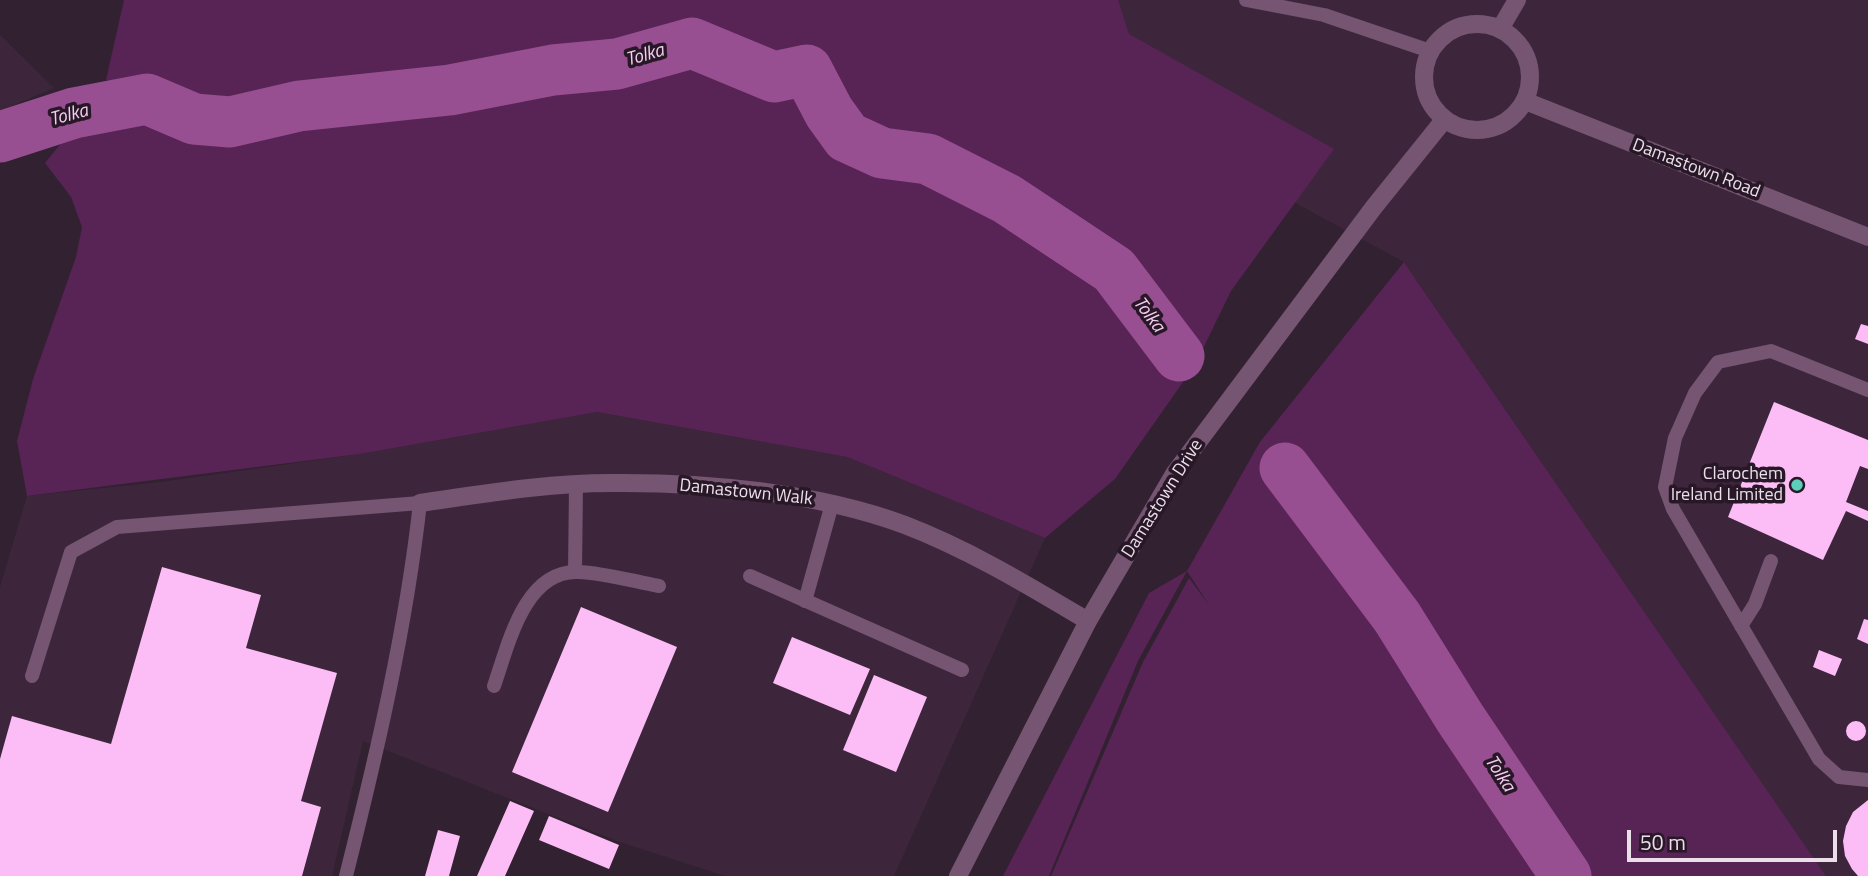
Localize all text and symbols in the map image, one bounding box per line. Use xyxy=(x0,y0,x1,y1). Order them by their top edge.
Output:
water label: Tolka xyxy=(623,40,667,72)
water label: Tolka xyxy=(47,100,91,132)
street label: Damastown Road xyxy=(1629,135,1763,203)
water label: Tolka xyxy=(1127,293,1169,337)
street label: Damastown Drive xyxy=(1118,436,1208,562)
place label: Clarochem Ireland Limited xyxy=(1671,464,1783,506)
street label: Damastown Walk xyxy=(678,475,814,511)
marker: Clarochem Ireland Limited xyxy=(1789,477,1805,493)
water label: Tolka xyxy=(1479,752,1519,796)
scale bar xyxy=(1630,816,1840,860)
text: 50 m xyxy=(1640,826,1686,858)

